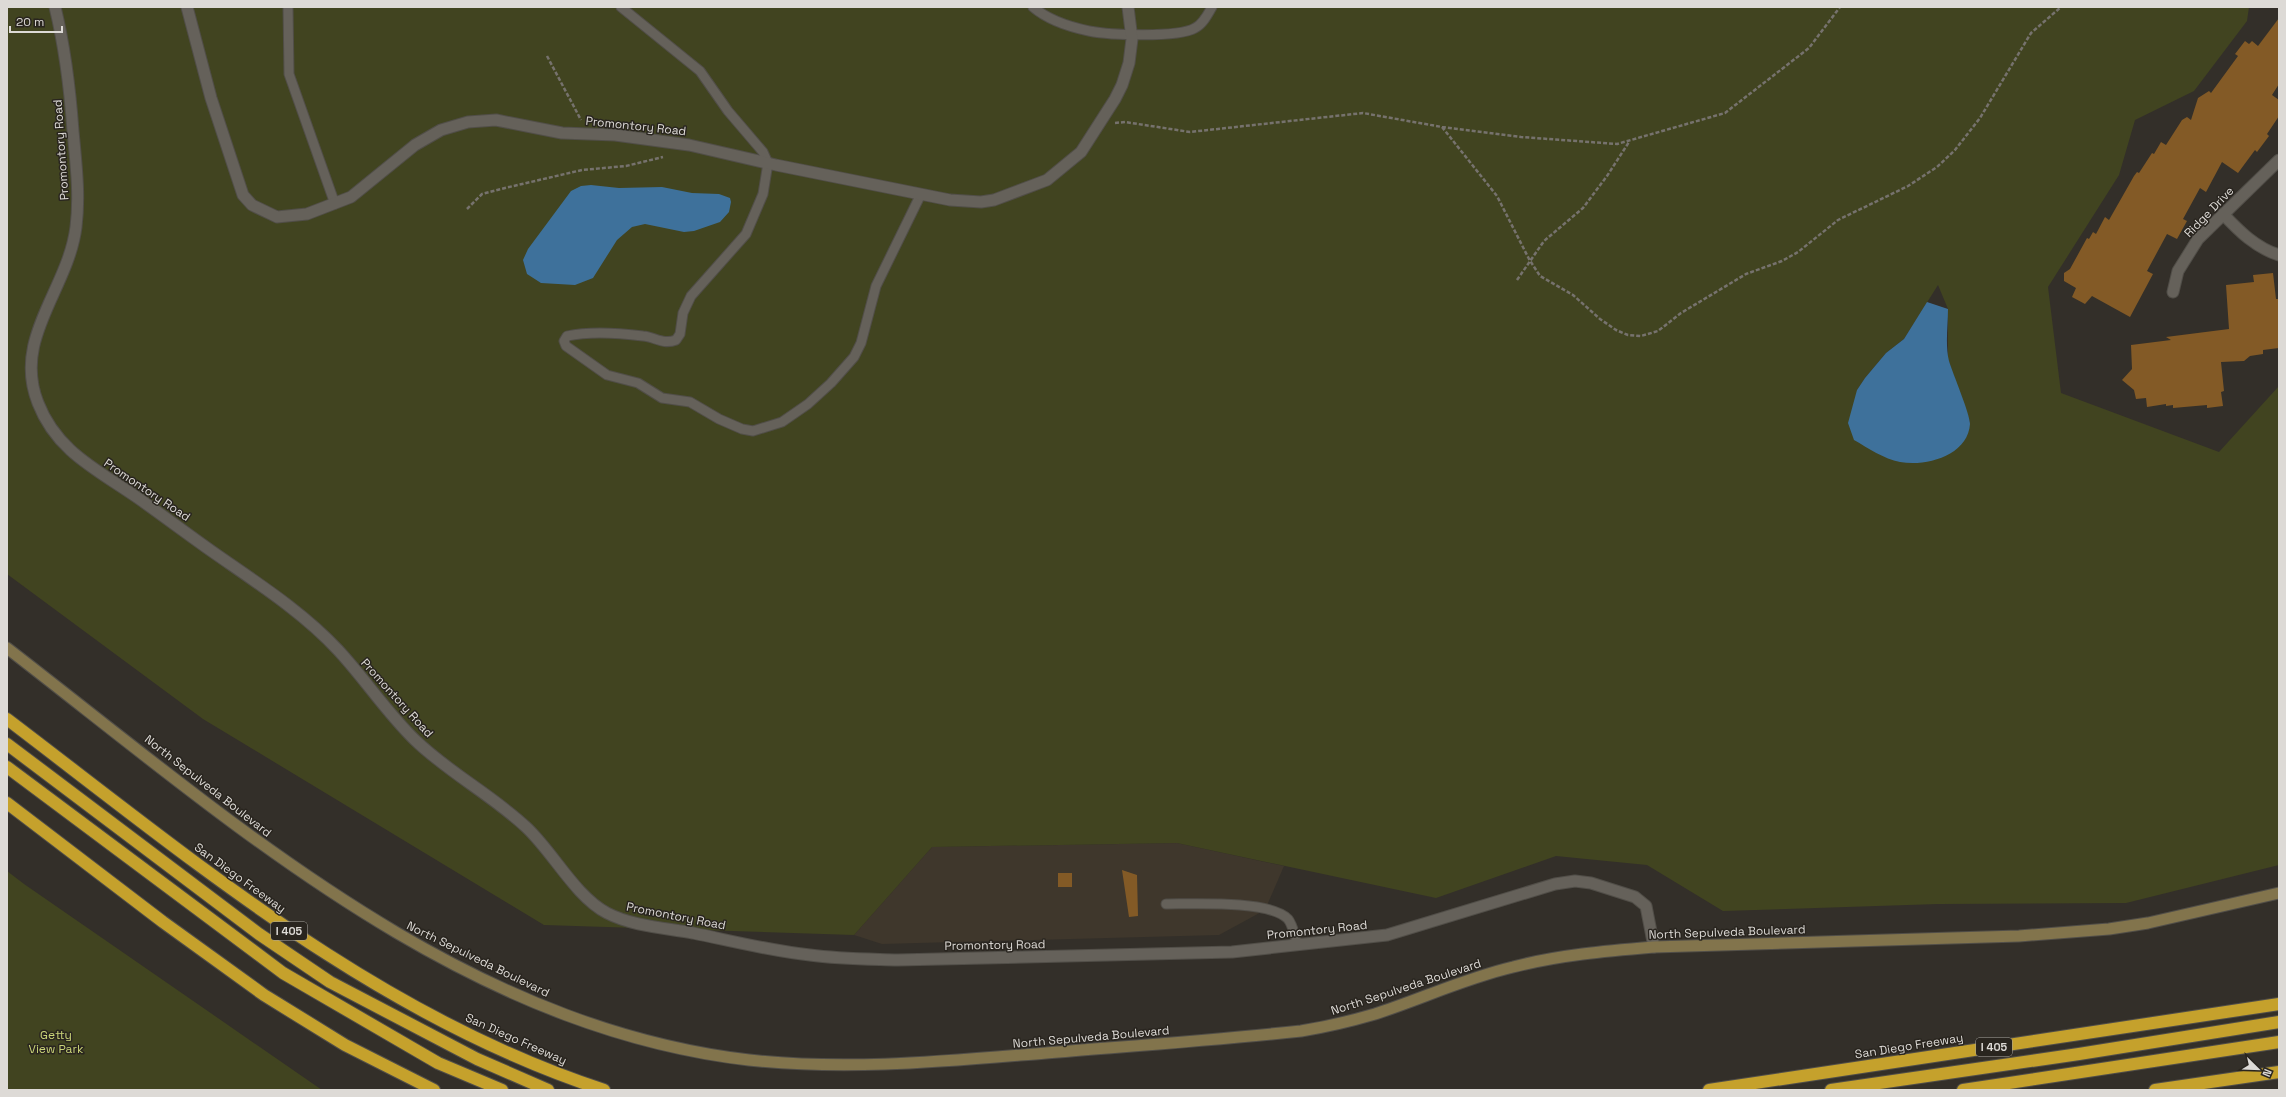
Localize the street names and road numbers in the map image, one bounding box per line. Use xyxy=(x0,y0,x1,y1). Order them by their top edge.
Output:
street label: Promontory Road xyxy=(49,99,73,201)
street label: Promontory Road xyxy=(585,113,687,139)
street label: Ridge Drive xyxy=(2181,183,2237,241)
street label: Promontory Road xyxy=(101,455,193,525)
street label: Promontory Road xyxy=(357,655,437,741)
street label: North Sepulveda Boulevard xyxy=(141,731,275,841)
street label: San Diego Freeway xyxy=(191,839,289,917)
street label: Promontory Road xyxy=(625,899,727,933)
street label: North Sepulveda Boulevard xyxy=(404,917,552,1001)
street label: Promontory Road xyxy=(1266,917,1368,943)
street label: North Sepulveda Boulevard xyxy=(1648,921,1806,943)
road number: I 405 xyxy=(271,922,307,940)
street label: Promontory Road xyxy=(944,936,1046,954)
street label: North Sepulveda Boulevard xyxy=(1329,955,1483,1019)
street label: San Diego Freeway xyxy=(463,1009,569,1069)
street label: North Sepulveda Boulevard xyxy=(1012,1022,1170,1052)
street label: San Diego Freeway xyxy=(1854,1030,1964,1062)
road number: I 405 xyxy=(1976,1038,2012,1056)

